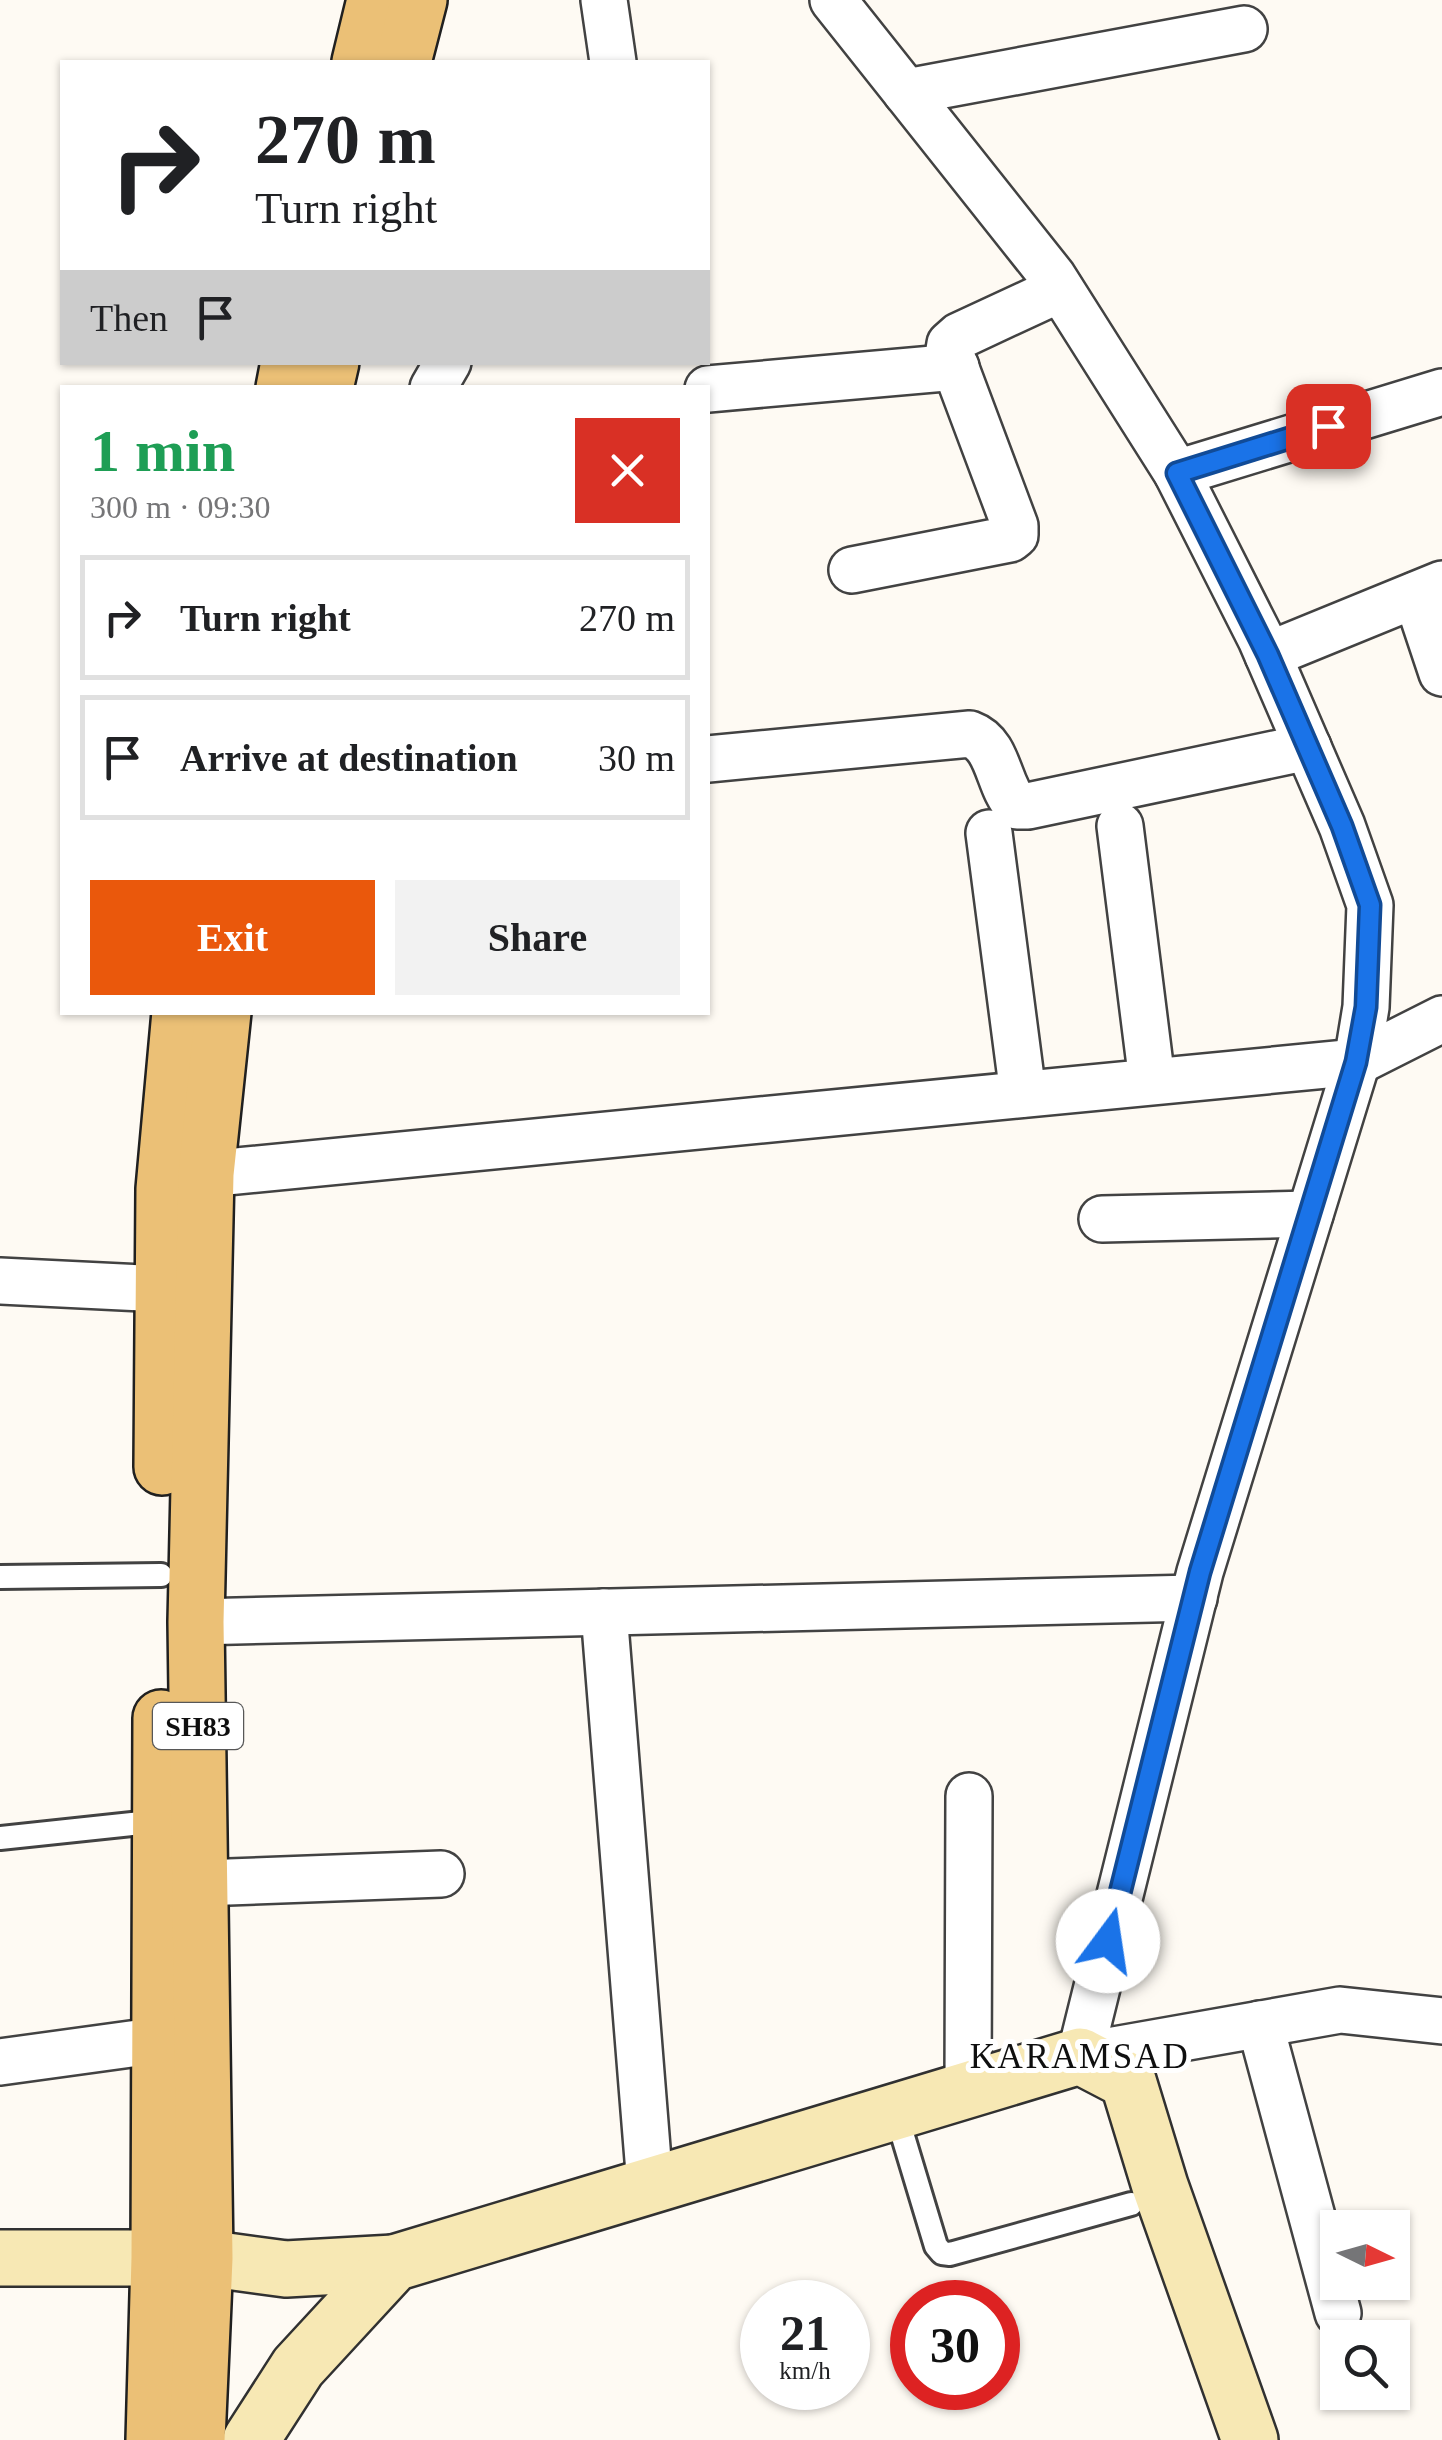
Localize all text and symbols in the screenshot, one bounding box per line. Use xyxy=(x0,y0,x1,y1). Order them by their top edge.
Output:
icon: right xyxy=(90,100,220,230)
text: 270 m xyxy=(255,101,436,178)
text: Turn right xyxy=(255,183,437,233)
icon: arrive xyxy=(188,290,243,345)
text: Then xyxy=(90,297,168,339)
pin xyxy=(1286,384,1371,469)
icon: arrive xyxy=(1301,399,1356,454)
text: 1 min xyxy=(90,418,235,484)
button: close xyxy=(575,418,680,523)
text: 300 m · 09:30 xyxy=(90,489,270,525)
icon: right xyxy=(95,590,150,645)
text: Turn right xyxy=(180,597,351,639)
text: 270 m xyxy=(579,597,675,639)
icon: arrive xyxy=(95,730,150,785)
text: Arrive at destination xyxy=(180,737,518,779)
text: 30 m xyxy=(598,737,675,779)
button: Exit xyxy=(90,880,375,995)
button: Share xyxy=(395,880,680,995)
road number: SH83 xyxy=(153,1703,243,1749)
position arrow xyxy=(1056,1889,1160,1993)
district label: KARAMSAD xyxy=(970,2037,1190,2076)
north arrow xyxy=(1320,2210,1410,2300)
map controls xyxy=(1320,2210,1410,2410)
speed limit sign: 30 xyxy=(890,2280,1020,2410)
text: 21 xyxy=(780,2305,830,2361)
button: search xyxy=(1320,2320,1410,2410)
text: km/h xyxy=(779,2357,831,2384)

